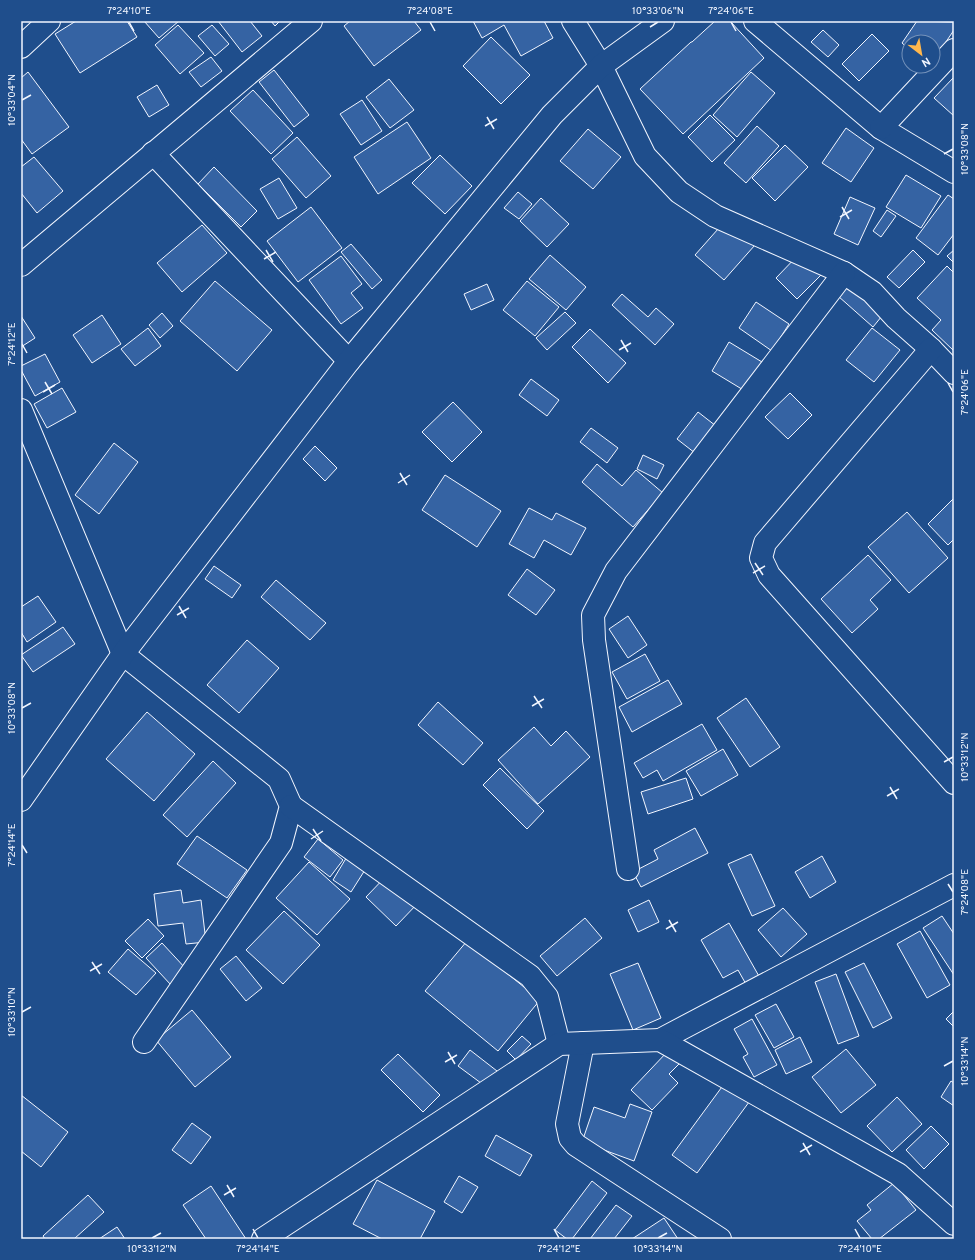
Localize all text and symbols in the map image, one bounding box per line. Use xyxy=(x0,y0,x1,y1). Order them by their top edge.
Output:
text: 7°24'10"E xyxy=(107,5,151,18)
text: 7°24'08"E xyxy=(407,5,453,18)
text: 10°33'06"N xyxy=(632,5,684,18)
text: 7°24'06"E xyxy=(708,5,754,18)
north arrow xyxy=(901,34,941,74)
text: N xyxy=(919,54,933,70)
text: 10°33'04"N xyxy=(6,74,19,126)
text: 10°33'08"N xyxy=(959,123,972,175)
text: 7°24'12"E xyxy=(6,322,19,366)
text: 7°24'06"E xyxy=(959,369,972,415)
text: 10°33'08"N xyxy=(6,682,19,734)
text: 10°33'12"N xyxy=(959,732,972,782)
text: 7°24'14"E xyxy=(6,823,19,867)
text: 7°24'08"E xyxy=(959,869,972,915)
text: 10°33'10"N xyxy=(6,987,19,1037)
text: 10°33'14"N xyxy=(959,1036,972,1086)
text: 10°33'12"N xyxy=(127,1243,177,1256)
text: 7°24'14"E xyxy=(236,1243,280,1256)
text: 7°24'12"E xyxy=(537,1243,581,1256)
text: 10°33'14"N xyxy=(633,1243,683,1256)
text: 7°24'10"E xyxy=(838,1243,882,1256)

